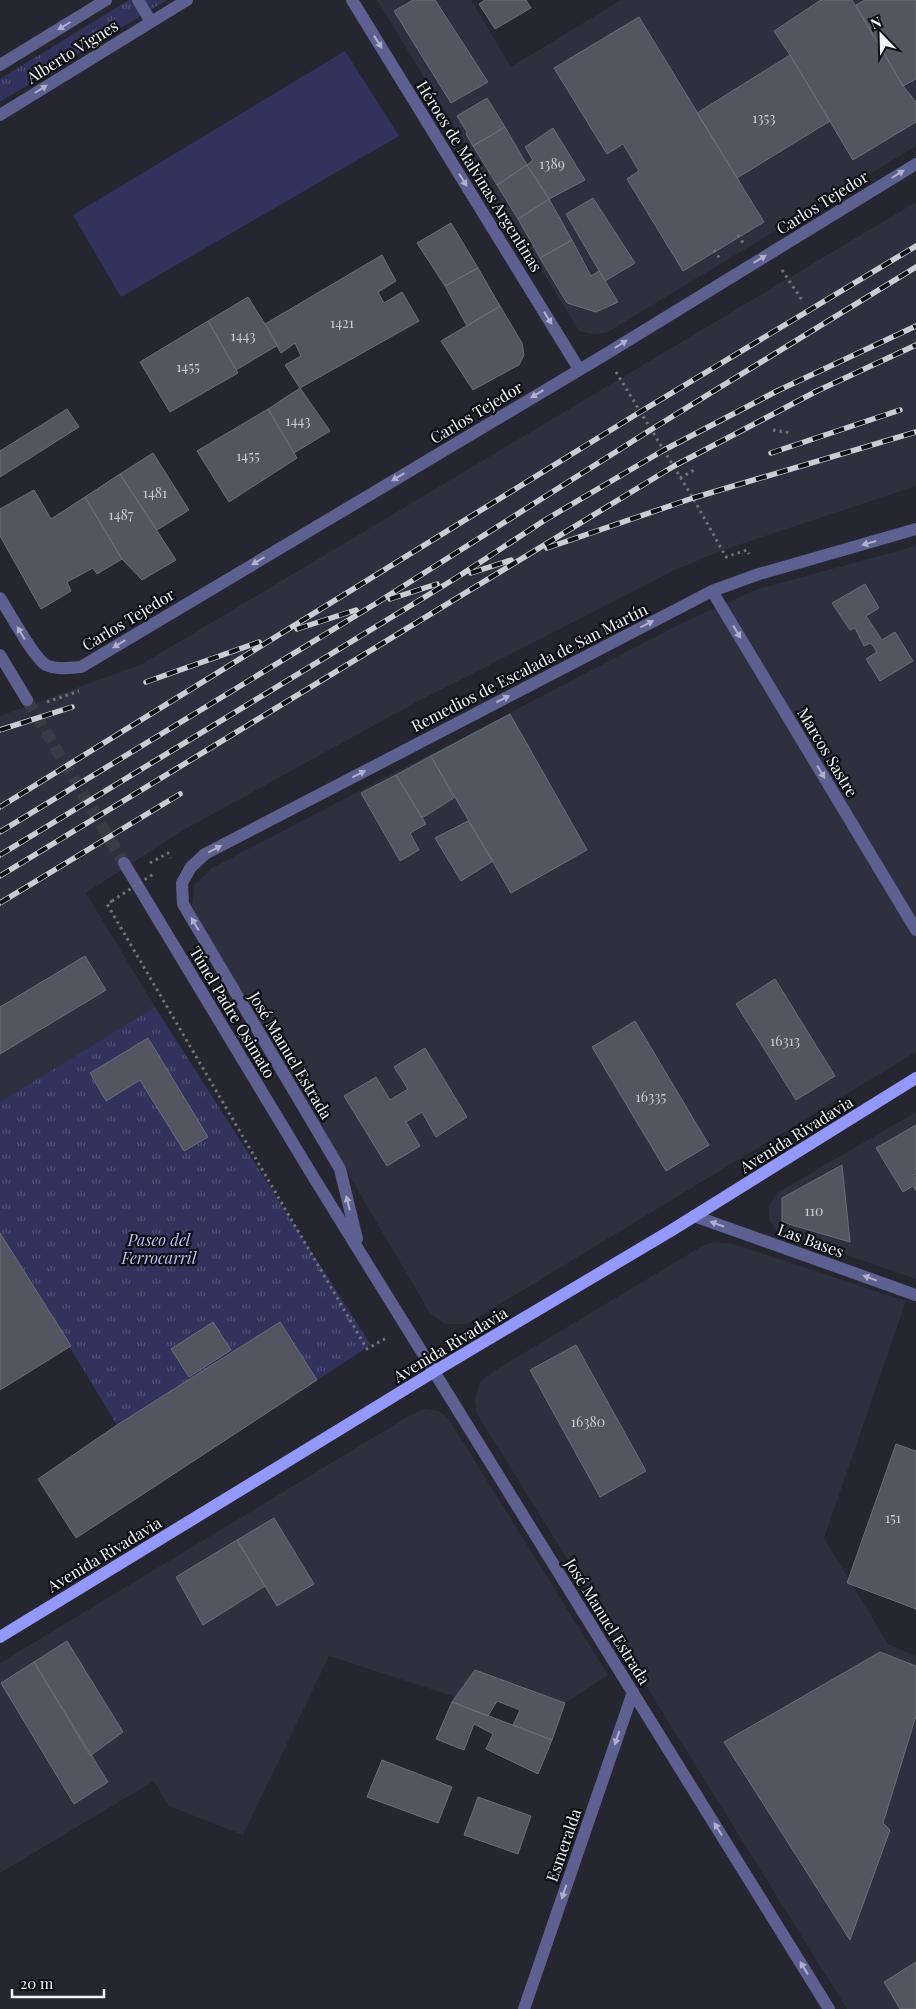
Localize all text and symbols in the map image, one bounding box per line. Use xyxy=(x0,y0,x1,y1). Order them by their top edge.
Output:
north arrow xyxy=(856,10,906,60)
text: N xyxy=(867,12,884,33)
street label: Alberto Vignes xyxy=(21,14,122,88)
one-way arrow xyxy=(57,21,71,30)
one-way arrow xyxy=(373,35,382,48)
street label: Héroes de Malvinas Argentinas xyxy=(412,77,548,275)
one-way arrow xyxy=(35,85,48,94)
house number: 1353 xyxy=(752,108,776,127)
house number: 1389 xyxy=(539,154,565,173)
street label: Carlos Tejedor xyxy=(772,165,872,239)
one-way arrow xyxy=(892,170,905,179)
one-way arrow xyxy=(458,173,468,186)
one-way arrow xyxy=(753,255,766,264)
one-way arrow xyxy=(544,312,553,325)
house number: 1421 xyxy=(330,313,354,332)
house number: 1443 xyxy=(230,326,256,345)
one-way arrow xyxy=(615,340,628,349)
house number: 1455 xyxy=(176,357,200,376)
street label: Carlos Tejedor xyxy=(426,376,526,448)
one-way arrow xyxy=(531,389,544,398)
house number: 1443 xyxy=(285,411,311,430)
house number: 1455 xyxy=(236,446,260,465)
one-way arrow xyxy=(391,473,404,482)
house number: 1481 xyxy=(143,483,167,502)
house number: 1487 xyxy=(108,505,134,524)
one-way arrow xyxy=(862,539,877,547)
one-way arrow xyxy=(252,556,265,565)
street label: Carlos Tejedor xyxy=(78,583,178,655)
street label: Remedios de Escalada de San Martín xyxy=(407,598,651,736)
one-way arrow xyxy=(640,620,655,628)
one-way arrow xyxy=(17,626,26,639)
one-way arrow xyxy=(732,626,741,639)
one-way arrow xyxy=(112,639,125,648)
one-way arrow xyxy=(496,695,510,703)
street label: Marcos Sastre xyxy=(793,703,863,801)
one-way arrow xyxy=(816,765,825,778)
one-way arrow xyxy=(352,770,366,778)
one-way arrow xyxy=(208,845,222,853)
one-way arrow xyxy=(190,918,199,931)
street label: Túnel Padre Osimato xyxy=(185,942,281,1082)
street label: José Manuel Estrada xyxy=(244,987,337,1123)
house number: 16313 xyxy=(770,1031,800,1050)
house number: 16335 xyxy=(636,1087,667,1106)
street label: Avenida Rivadavia xyxy=(735,1091,857,1178)
one-way arrow xyxy=(344,1196,352,1211)
house number: 110 xyxy=(805,1201,823,1220)
street label: Las Bases xyxy=(775,1218,847,1262)
one-way arrow xyxy=(709,1220,724,1228)
park label: Paseo del Ferrocarril xyxy=(121,1229,197,1268)
one-way arrow xyxy=(862,1274,877,1282)
street label: Avenida Rivadavia xyxy=(388,1302,511,1387)
house number: 16380 xyxy=(571,1412,605,1431)
house number: 151 xyxy=(885,1508,901,1527)
street label: Avenida Rivadavia xyxy=(42,1512,165,1597)
street label: José Manuel Estrada xyxy=(560,1553,655,1688)
one-way arrow xyxy=(613,1731,621,1746)
street label: Esmeralda xyxy=(541,1806,585,1884)
one-way arrow xyxy=(713,1823,723,1836)
one-way arrow xyxy=(560,1885,568,1900)
one-way arrow xyxy=(799,1961,808,1974)
scale bar xyxy=(12,1966,105,1998)
text: 20 m xyxy=(20,1973,54,1993)

